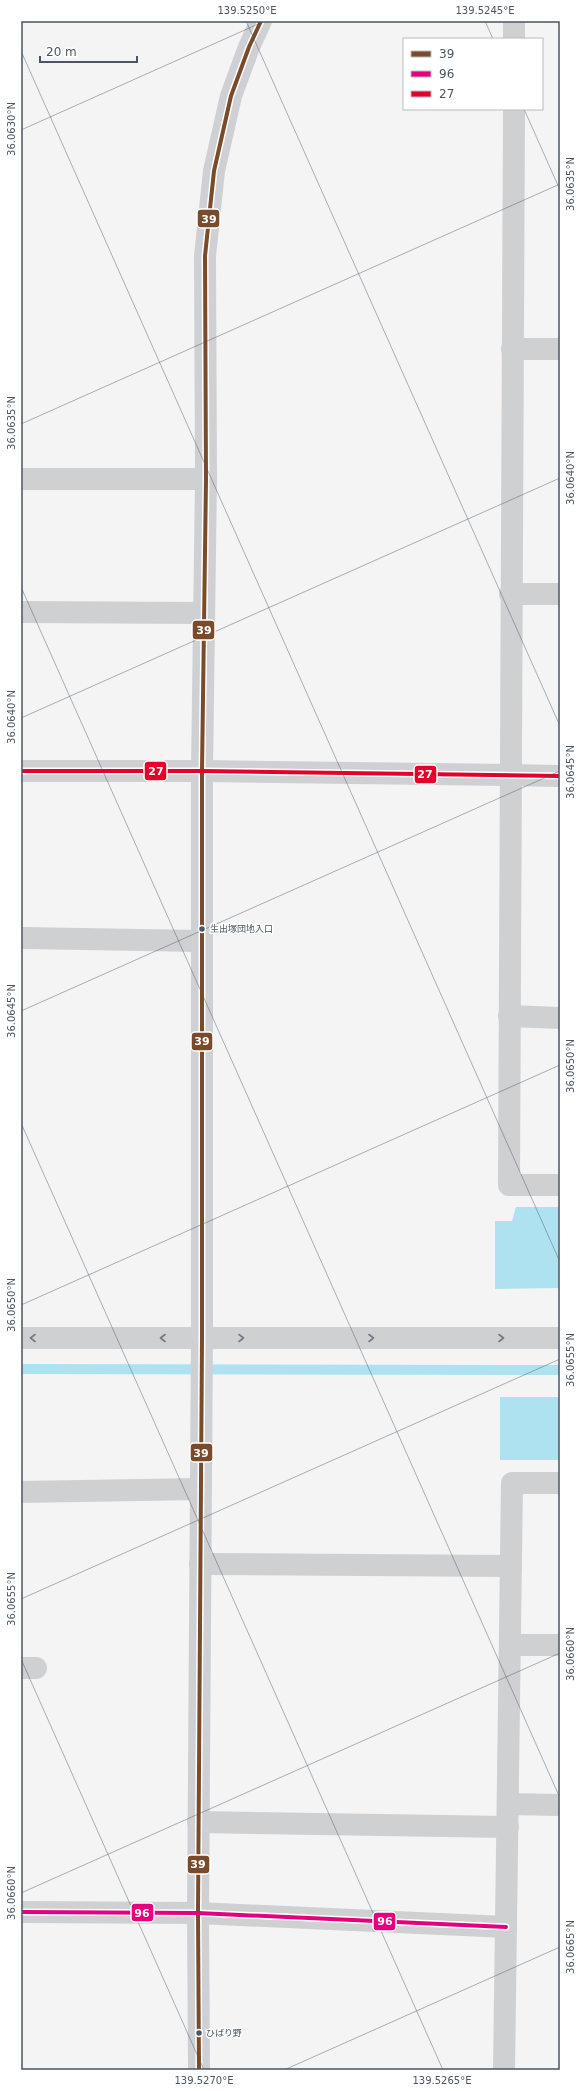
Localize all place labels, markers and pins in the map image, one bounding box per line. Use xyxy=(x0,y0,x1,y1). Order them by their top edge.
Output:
marker: 生出塚団地入口 xyxy=(197,924,207,934)
place label: 生出塚団地入口 xyxy=(210,924,273,934)
marker: ひばり野 xyxy=(194,2028,204,2038)
place label: ひばり野 xyxy=(206,2028,242,2038)

